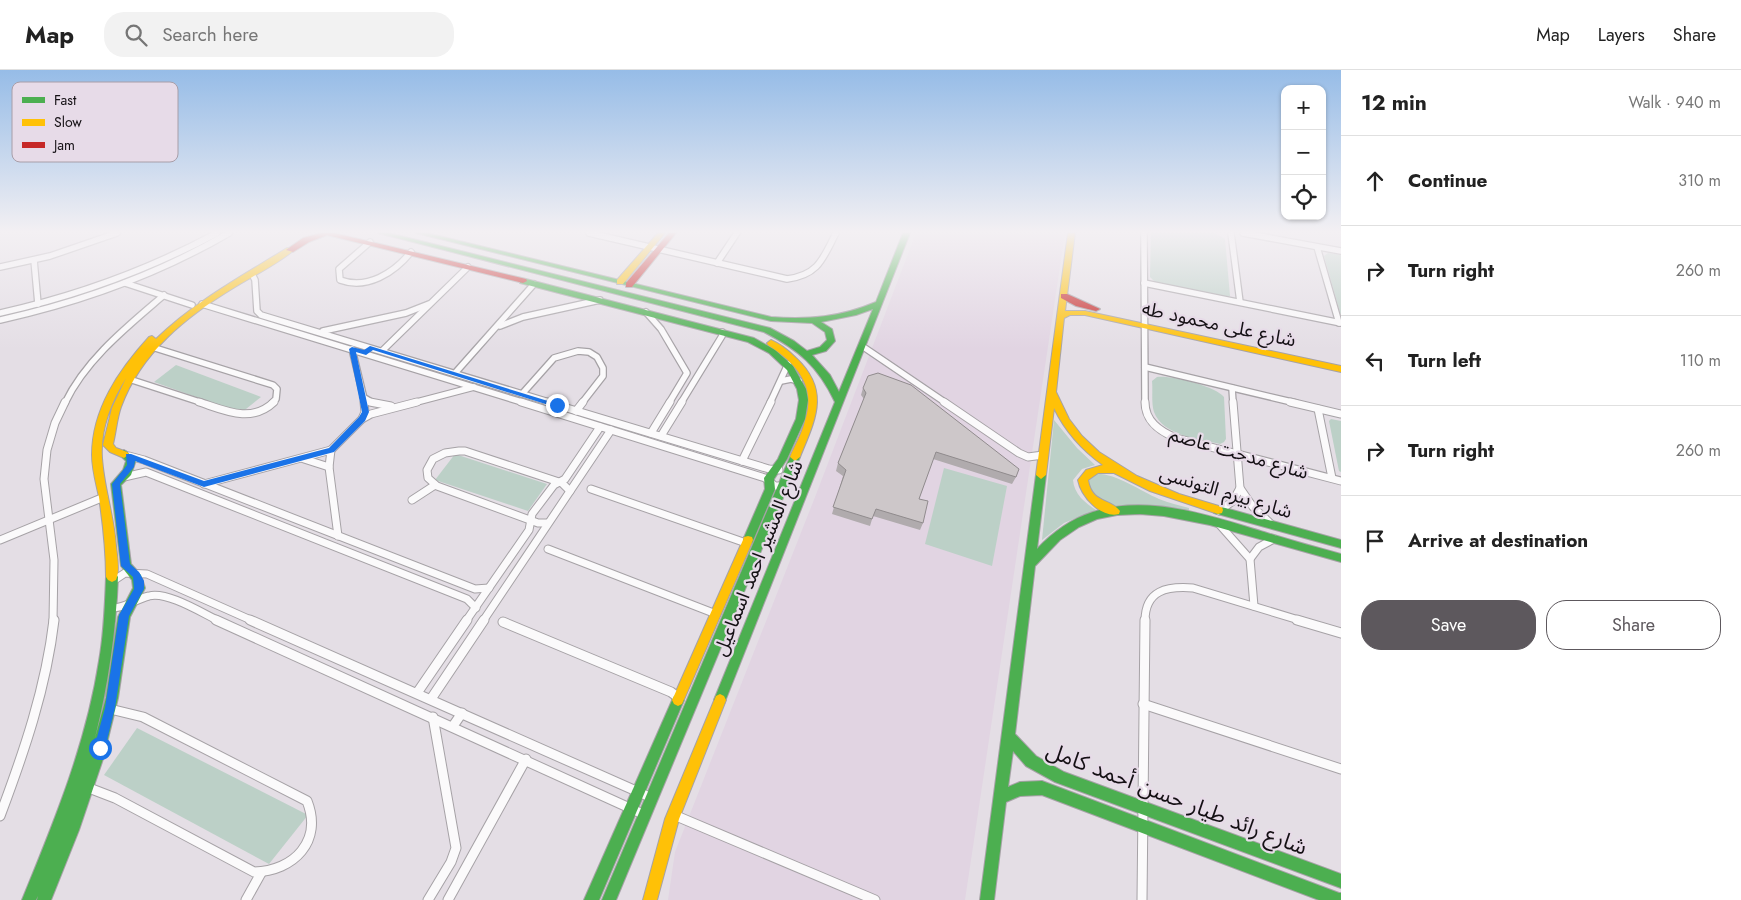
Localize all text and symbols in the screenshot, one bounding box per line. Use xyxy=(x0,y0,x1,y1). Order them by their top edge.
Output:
search box xyxy=(104,12,454,57)
text: Map xyxy=(25,17,74,52)
icon: search xyxy=(122,21,150,49)
text: Search here xyxy=(162,21,258,48)
text: Map xyxy=(1536,22,1570,48)
text: Layers xyxy=(1598,22,1645,48)
text: Share xyxy=(1673,22,1716,48)
legend xyxy=(12,82,178,162)
map controls xyxy=(1281,85,1326,220)
button: + xyxy=(1281,85,1326,130)
text: 12 min xyxy=(1361,88,1427,118)
text: Fast xyxy=(54,90,77,110)
text: Walk · 940 m xyxy=(1629,91,1721,114)
text: Slow xyxy=(54,112,82,132)
button: − xyxy=(1281,130,1326,175)
text: Jam xyxy=(52,135,75,155)
icon: ahead xyxy=(1361,167,1389,195)
text: Continue xyxy=(1408,167,1487,194)
text: 310 m xyxy=(1678,169,1721,192)
button: locate xyxy=(1281,175,1326,220)
icon: right xyxy=(1361,257,1389,285)
text: Turn right xyxy=(1408,257,1494,284)
text: 260 m xyxy=(1676,259,1721,282)
street label: شارع على محمود طه xyxy=(1140,295,1298,353)
icon: left xyxy=(1361,347,1389,375)
text: Turn left xyxy=(1408,347,1481,374)
text: 110 m xyxy=(1680,349,1721,372)
route end xyxy=(546,394,569,417)
street label: شارع مدحت عاصم xyxy=(1166,420,1312,487)
icon: right xyxy=(1361,437,1389,465)
text: Turn right xyxy=(1408,437,1494,464)
text: 260 m xyxy=(1676,439,1721,462)
street label: شارع المشير احمد اسماعيل xyxy=(706,456,810,660)
street label: شارع بيرم التونسى xyxy=(1156,459,1296,526)
icon: arrive xyxy=(1361,527,1389,555)
text: Arrive at destination xyxy=(1408,527,1588,554)
button: Save xyxy=(1361,600,1536,650)
button: Share xyxy=(1546,600,1721,650)
street label: شارع رائد طيار حسن أحمد كامل xyxy=(1042,733,1312,864)
route start xyxy=(89,737,112,760)

